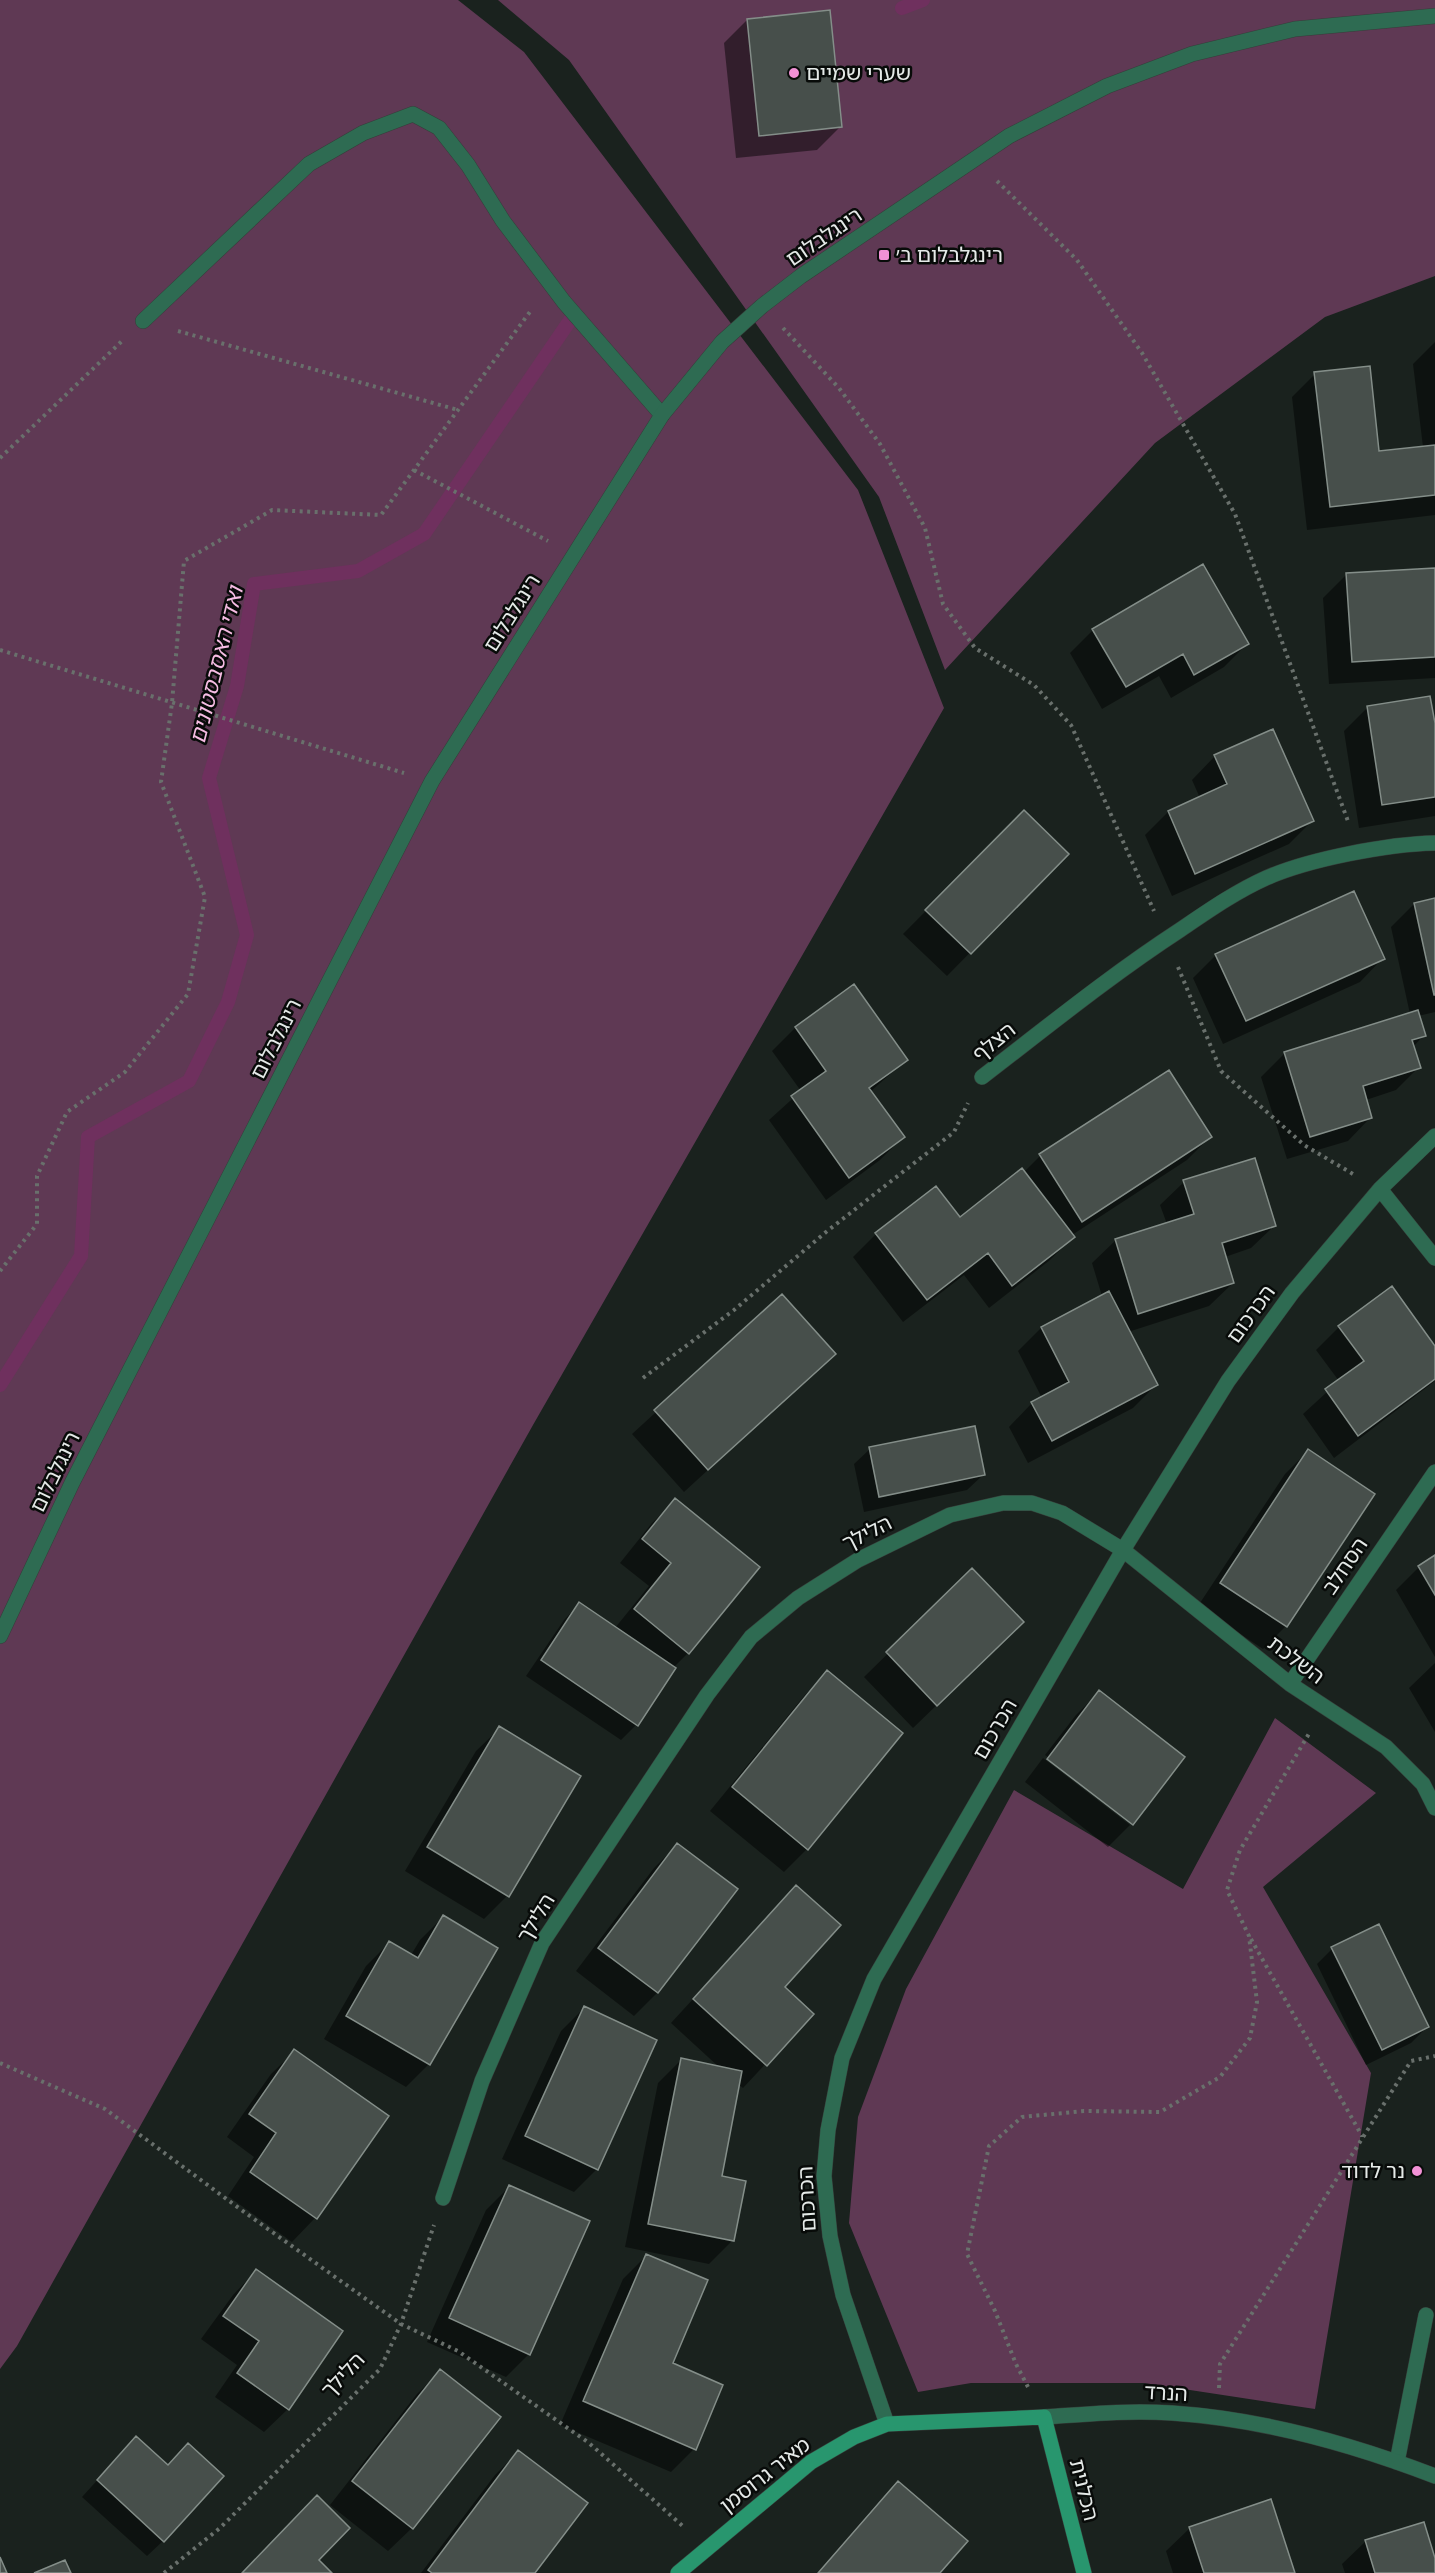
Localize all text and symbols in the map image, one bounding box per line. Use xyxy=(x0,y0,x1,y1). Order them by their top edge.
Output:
place label: שערי שמיים xyxy=(806,58,911,86)
marker: שערי שמיים xyxy=(787,66,801,80)
street label: רינגלבלום xyxy=(780,200,867,272)
place label: רינגלבלום ב׳ xyxy=(896,240,1003,268)
marker: רינגלבלום ב׳ xyxy=(877,248,891,262)
street label: רינגלבלום xyxy=(476,568,546,656)
water label: ואדי האסבסטונים xyxy=(182,581,250,746)
street label: רינגלבלום xyxy=(243,994,307,1083)
street label: הצלף xyxy=(966,1015,1021,1067)
street label: הכרכום xyxy=(1220,1279,1281,1348)
street label: רינגלבלום xyxy=(23,1427,86,1516)
street label: הלילך xyxy=(837,1508,896,1556)
street label: הסחלב xyxy=(1315,1532,1373,1599)
street label: השלכת xyxy=(1263,1629,1331,1690)
street label: הכרכום xyxy=(966,1693,1023,1764)
street label: הלילך xyxy=(510,1888,561,1947)
place label: נר לדוד xyxy=(1341,2156,1405,2184)
marker: נר לדוד xyxy=(1410,2164,1424,2178)
street label: הכרכום xyxy=(790,2165,822,2233)
street label: הלילך xyxy=(314,2346,370,2403)
street label: הנרד xyxy=(1144,2377,1189,2407)
street label: מאיר גרוסמן xyxy=(713,2430,816,2518)
street label: הכלנית xyxy=(1064,2456,1106,2524)

